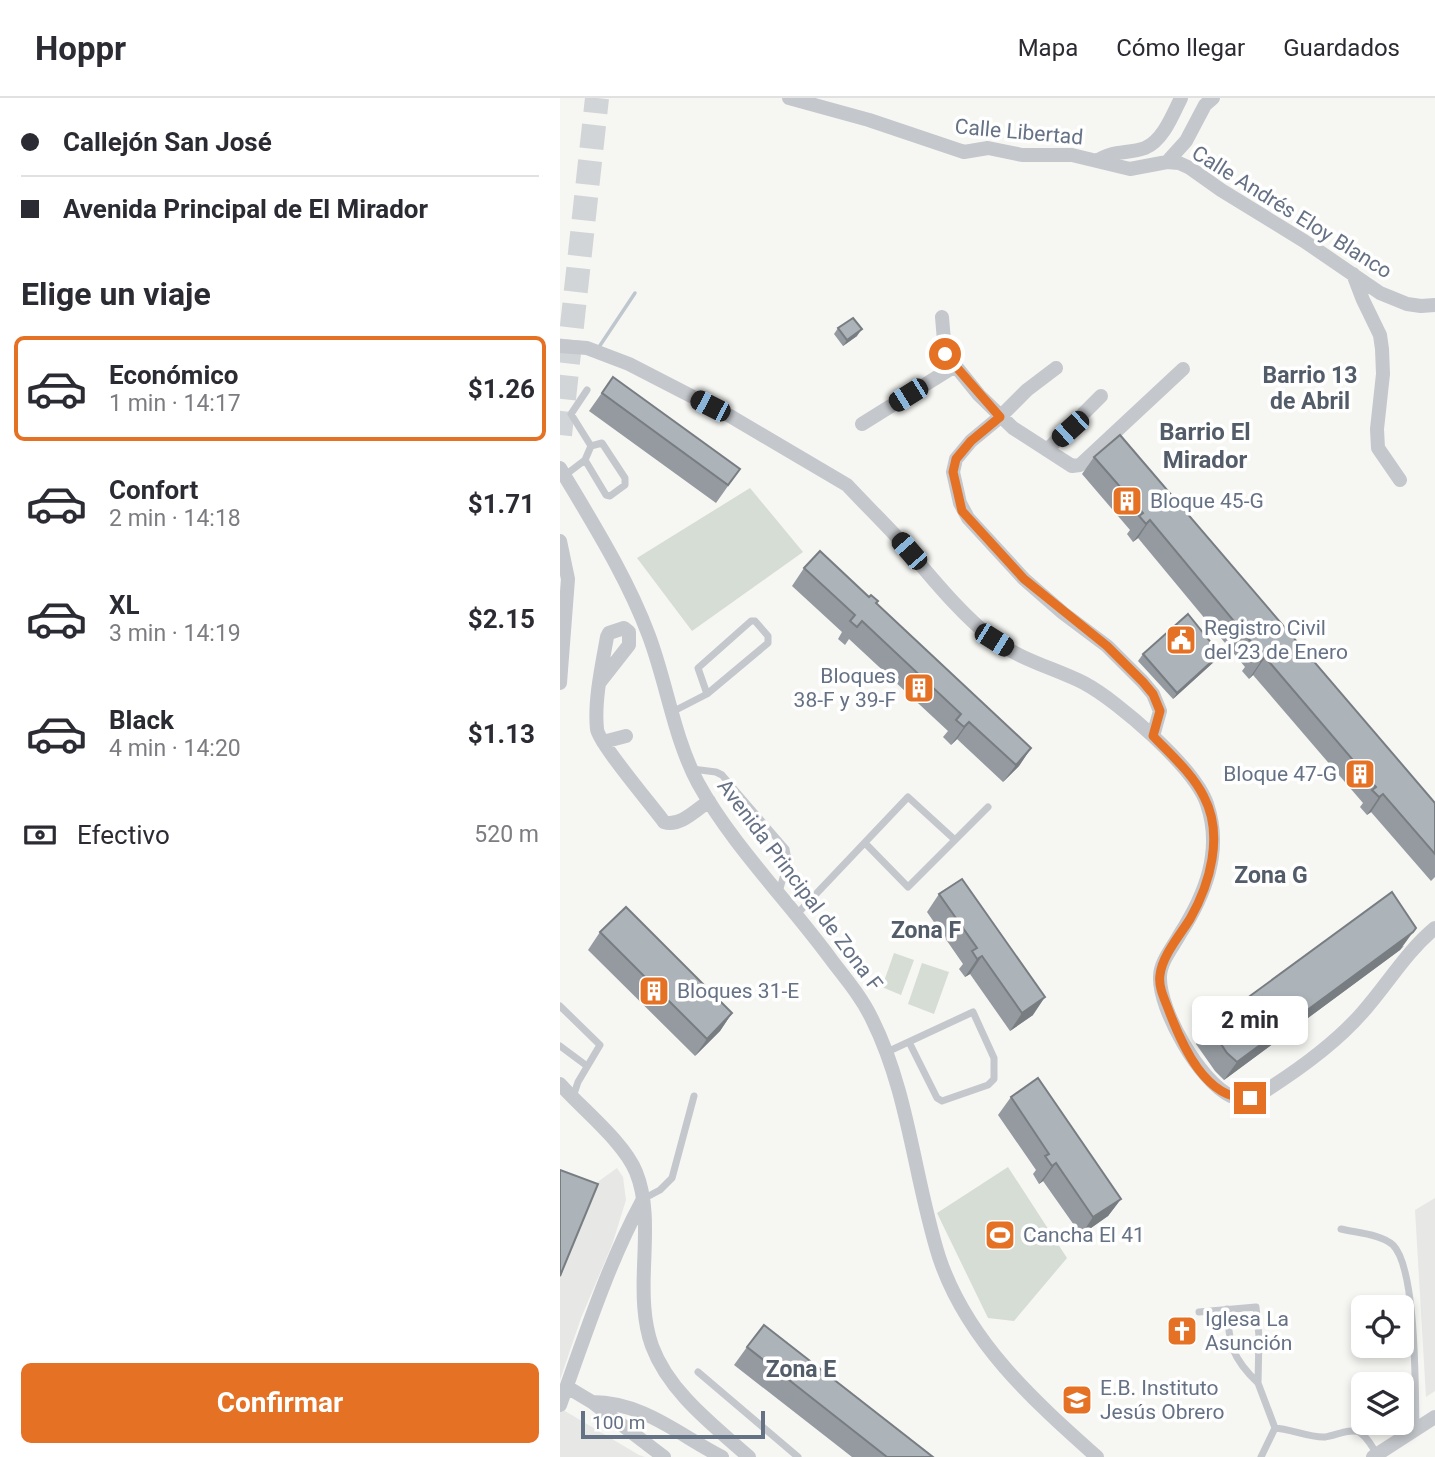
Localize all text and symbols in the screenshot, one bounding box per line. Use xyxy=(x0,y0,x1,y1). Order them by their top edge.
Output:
text: Hoppr xyxy=(35,29,126,68)
text: Mapa xyxy=(1018,34,1078,62)
text: Cómo llegar xyxy=(1116,34,1245,62)
text: Guardados xyxy=(1283,34,1400,62)
street label: Calle Libertad xyxy=(954,114,1084,150)
text: Callejón San José xyxy=(63,127,272,157)
street label: Calle Andrés Eloy Blanco xyxy=(1188,141,1396,283)
text: Avenida Principal de El Mirador xyxy=(63,194,428,224)
text: Elige un viaje xyxy=(21,275,211,313)
route start xyxy=(929,338,961,370)
icon: car xyxy=(25,357,88,420)
text: Económico xyxy=(109,360,238,390)
district label: Barrio 13 de Abril xyxy=(1262,362,1358,415)
text: $1.26 xyxy=(468,374,535,404)
car xyxy=(885,375,932,415)
car xyxy=(687,387,734,425)
text: 1 min · 14:17 xyxy=(109,390,241,417)
car xyxy=(1048,407,1093,451)
district label: Barrio El Mirador xyxy=(1159,418,1251,474)
icon: car xyxy=(25,472,88,535)
text: Confort xyxy=(109,475,198,505)
building icon: Bloque 45-G xyxy=(1110,484,1144,518)
text: $1.71 xyxy=(468,489,535,519)
place label: Bloque 45-G xyxy=(1150,489,1264,513)
text: 2 min · 14:18 xyxy=(109,505,241,532)
car xyxy=(888,528,931,574)
icon: car xyxy=(25,587,88,650)
text: XL xyxy=(109,590,140,620)
text: $2.15 xyxy=(468,604,535,634)
place label: Registro Civil del 23 de Enero xyxy=(1204,616,1348,664)
text: 3 min · 14:19 xyxy=(109,620,241,647)
car xyxy=(971,620,1018,660)
public building icon: Registro Civil del 23 de Enero xyxy=(1164,623,1198,657)
place label: Bloques 38-F y 39-F xyxy=(794,664,896,712)
building icon: Bloques 38-F y 39-F xyxy=(902,671,936,705)
icon: car xyxy=(25,702,88,765)
text: Black xyxy=(109,705,174,735)
text: $1.13 xyxy=(468,719,535,749)
text: 4 min · 14:20 xyxy=(109,735,241,762)
building icon: Bloque 47-G xyxy=(1343,757,1377,791)
place label: Bloque 47-G xyxy=(1223,762,1337,786)
street label: Avenida Principal de Zona F xyxy=(713,775,887,995)
icon: cash xyxy=(21,816,59,854)
text: Efectivo xyxy=(77,820,170,850)
text: 520 m xyxy=(474,821,539,848)
district label: Zona G xyxy=(1234,862,1308,889)
district label: Zona F xyxy=(891,917,961,944)
building icon: Bloques 31-E xyxy=(637,974,671,1008)
place label: Bloques 31-E xyxy=(677,979,799,1003)
callout: 2 min xyxy=(1192,996,1308,1046)
text: 2 min xyxy=(1221,1007,1279,1034)
route end xyxy=(1234,1082,1266,1114)
sports icon: Cancha El 41 xyxy=(983,1218,1017,1252)
place label: Cancha El 41 xyxy=(1023,1223,1145,1247)
map controls xyxy=(1351,1295,1414,1435)
button: locate xyxy=(1351,1295,1414,1358)
place label: Iglesa La Asunción xyxy=(1205,1307,1292,1355)
church icon: Iglesa La Asunción xyxy=(1165,1314,1199,1348)
district label: Zona E xyxy=(766,1356,836,1383)
button: Confirmar xyxy=(21,1363,539,1443)
button: layers xyxy=(1351,1372,1414,1435)
place label: E.B. Instituto Jesús Obrero xyxy=(1100,1376,1224,1424)
school or university icon: E.B. Instituto Jesús Obrero xyxy=(1060,1383,1094,1417)
scale bar xyxy=(581,1408,765,1440)
text: 100 m xyxy=(592,1411,645,1434)

